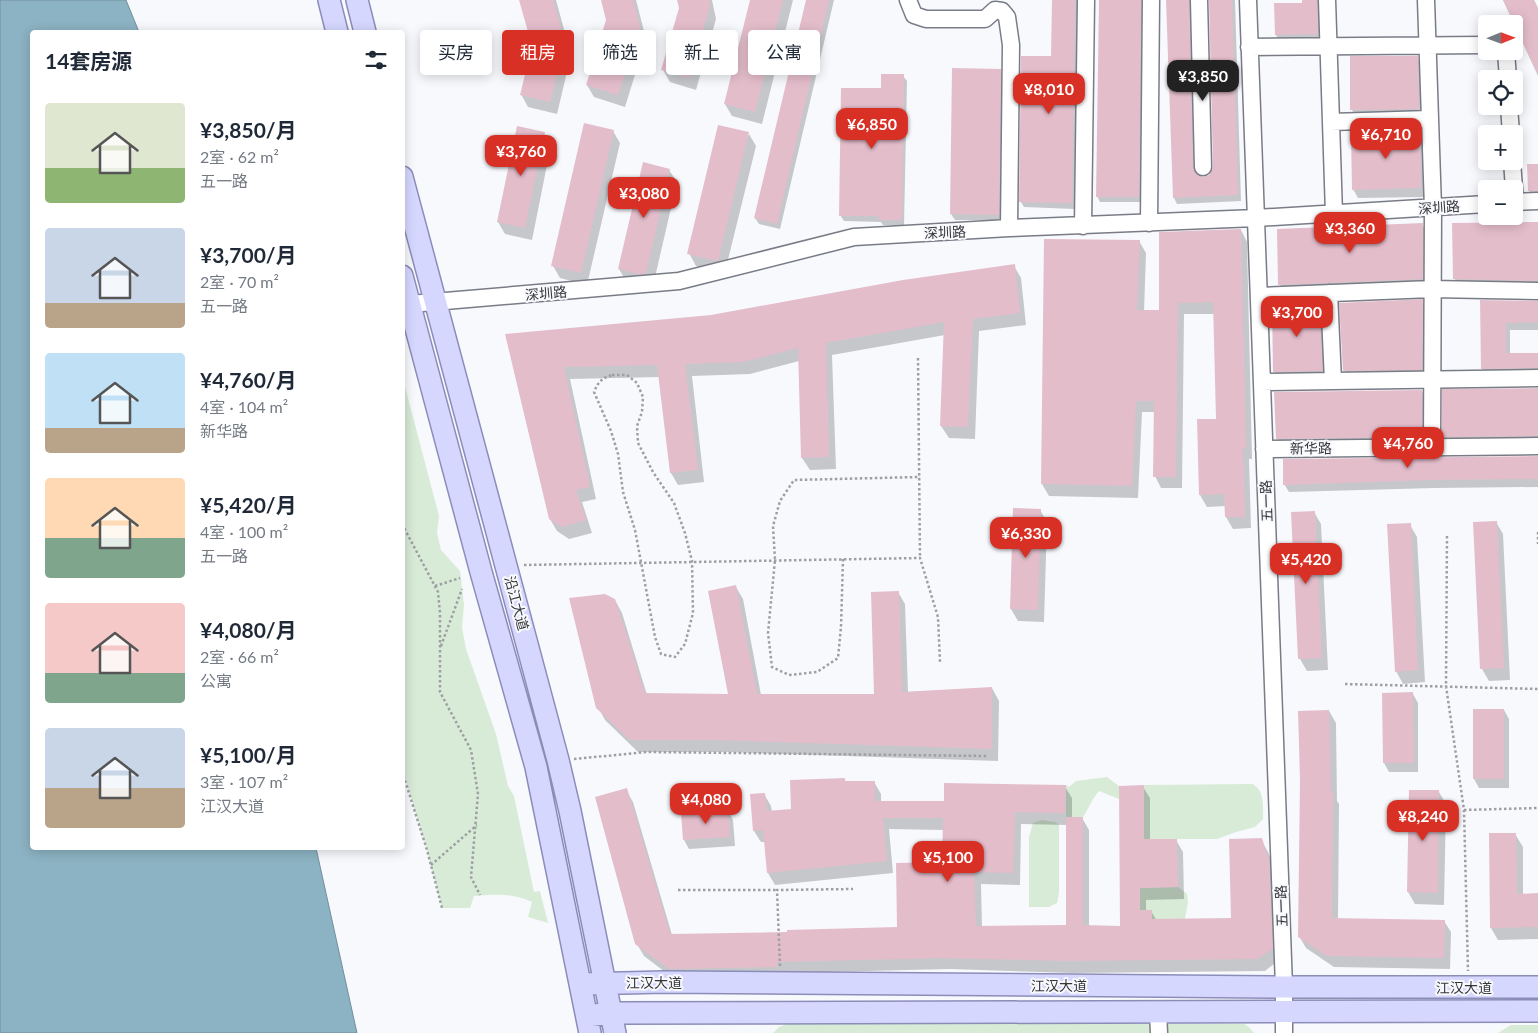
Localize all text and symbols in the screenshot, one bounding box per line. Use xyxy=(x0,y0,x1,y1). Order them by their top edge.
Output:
north arrow xyxy=(1478,15,1522,60)
map controls xyxy=(1478,15,1523,225)
chip: 买房 xyxy=(420,30,492,75)
chip: 租房 xyxy=(502,30,574,75)
chip: 筛选 xyxy=(584,30,656,75)
chip: 新上 xyxy=(666,30,738,75)
chip: 公寓 xyxy=(748,30,820,75)
icon: filters xyxy=(362,46,390,74)
text: 14套房源 xyxy=(45,48,132,73)
pin: ¥3,850 xyxy=(1162,59,1244,102)
text: ¥3,850 xyxy=(1178,66,1228,85)
button: locate xyxy=(1478,70,1523,115)
pin: ¥8,010 xyxy=(1008,72,1090,115)
text: ¥8,010 xyxy=(1024,79,1074,98)
pin: ¥6,850 xyxy=(831,108,913,150)
text: ¥6,850 xyxy=(847,114,897,133)
text: ¥3,850/月 xyxy=(200,117,297,142)
pin: ¥6,710 xyxy=(1345,118,1427,160)
icon: home xyxy=(85,123,145,183)
text: ¥6,710 xyxy=(1361,124,1411,143)
button: + xyxy=(1478,125,1523,170)
pin: ¥3,760 xyxy=(480,134,562,177)
text: ¥3,760 xyxy=(496,141,546,160)
text: 2室 · 62 m² xyxy=(200,147,279,166)
text: 五一路 xyxy=(200,171,248,190)
pin: ¥3,080 xyxy=(603,176,685,219)
button: − xyxy=(1478,180,1523,225)
text: ¥3,080 xyxy=(619,183,669,202)
street label: 深圳路 xyxy=(1417,197,1461,217)
pin: ¥3,360 xyxy=(1309,212,1391,254)
text: ¥3,360 xyxy=(1325,218,1375,237)
street label: 深圳路 xyxy=(924,222,966,242)
text: ¥3,700/月 xyxy=(200,242,297,267)
icon: home xyxy=(85,248,145,308)
text: 2室 · 70 m² xyxy=(200,272,279,291)
street label: 深圳路 xyxy=(524,283,568,303)
text: 五一路 xyxy=(200,296,248,315)
pin: ¥3,700 xyxy=(1256,296,1338,338)
text: ¥3,700 xyxy=(1272,302,1322,321)
text: ¥4,760/月 xyxy=(200,367,297,392)
icon: home xyxy=(85,373,145,433)
text: 4室 · 104 m² xyxy=(200,397,288,416)
text: 新华路 xyxy=(200,421,248,440)
pin: ¥4,760 xyxy=(1367,426,1449,469)
text: ¥4,760 xyxy=(1383,433,1433,452)
street label: 新华路 xyxy=(1290,439,1332,457)
street label: 五一路 xyxy=(1257,480,1275,522)
text: ¥5,420/月 xyxy=(200,492,297,517)
icon: home xyxy=(85,498,145,558)
pin: ¥6,330 xyxy=(985,516,1067,559)
text: 4室 · 100 m² xyxy=(200,522,288,541)
text: ¥6,330 xyxy=(1001,523,1051,542)
pin: ¥5,420 xyxy=(1265,542,1347,585)
text: 五一路 xyxy=(200,546,248,565)
text: ¥5,420 xyxy=(1281,549,1331,568)
street label: 沿江大道 xyxy=(502,574,532,632)
text: ¥4,080/月 xyxy=(200,617,297,642)
icon: home xyxy=(85,623,145,683)
text: 2室 · 66 m² xyxy=(200,647,279,666)
text: 公寓 xyxy=(200,671,232,690)
text: ¥5,100/月 xyxy=(200,742,297,767)
icon: home xyxy=(85,748,145,808)
text: 3室 · 107 m² xyxy=(200,772,288,791)
pin: ¥4,080 xyxy=(665,782,747,825)
text: ¥4,080 xyxy=(681,789,731,808)
text: 江汉大道 xyxy=(200,796,264,815)
pin: ¥8,240 xyxy=(1382,800,1464,842)
text: ¥8,240 xyxy=(1398,806,1448,825)
pin: ¥5,100 xyxy=(907,840,989,883)
text: ¥5,100 xyxy=(923,847,973,866)
street label: 五一路 xyxy=(1272,885,1290,927)
street label: 江汉大道 xyxy=(626,974,682,991)
street label: 江汉大道 xyxy=(1031,977,1087,994)
street label: 江汉大道 xyxy=(1436,979,1492,996)

